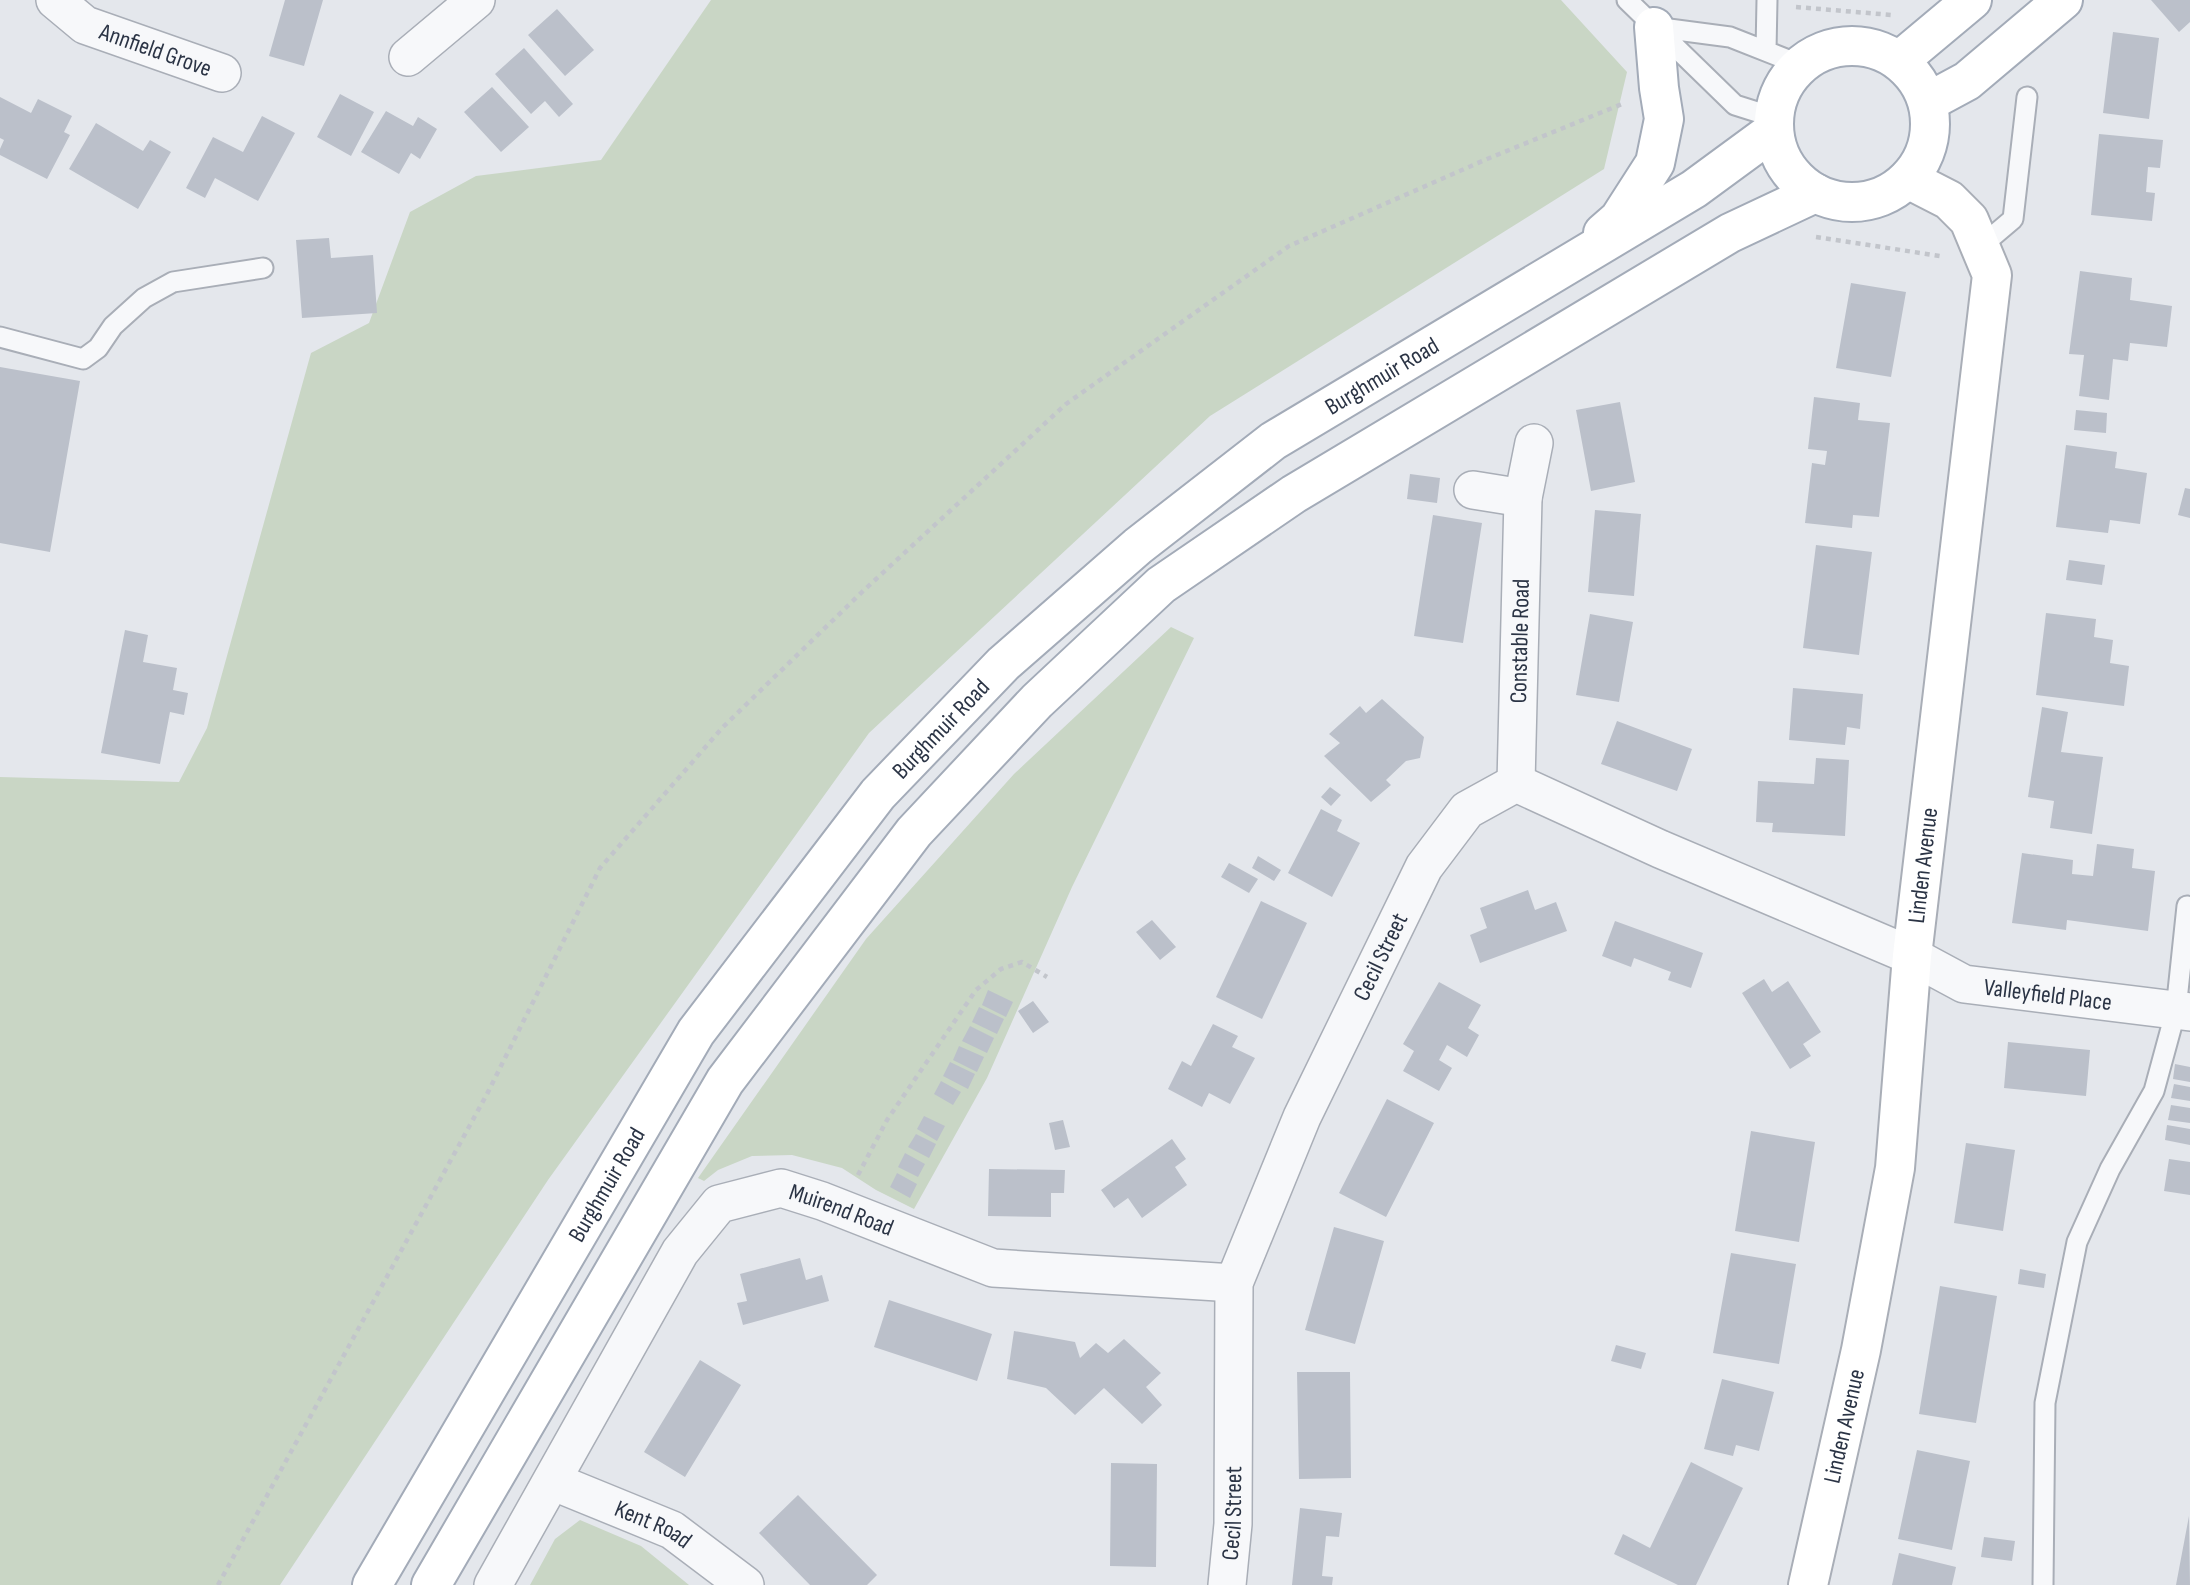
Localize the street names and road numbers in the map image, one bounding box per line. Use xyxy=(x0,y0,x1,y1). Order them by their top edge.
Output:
street label: Annfield Grove xyxy=(95,17,216,83)
street label: Burghmuir Road xyxy=(1320,331,1444,421)
street label: Constable Road xyxy=(1504,578,1536,704)
street label: Burghmuir Road xyxy=(886,673,996,785)
street label: Linden Avenue xyxy=(1902,806,1944,925)
street label: Cecil Street xyxy=(1347,908,1414,1006)
street label: Valleyfield Place xyxy=(1982,973,2113,1017)
street label: Burghmuir Road xyxy=(562,1123,652,1247)
street label: Muirend Road xyxy=(786,1178,898,1243)
street label: Linden Avenue xyxy=(1817,1366,1871,1486)
street label: Cecil Street xyxy=(1216,1466,1248,1562)
street label: Kent Road xyxy=(610,1494,697,1555)

